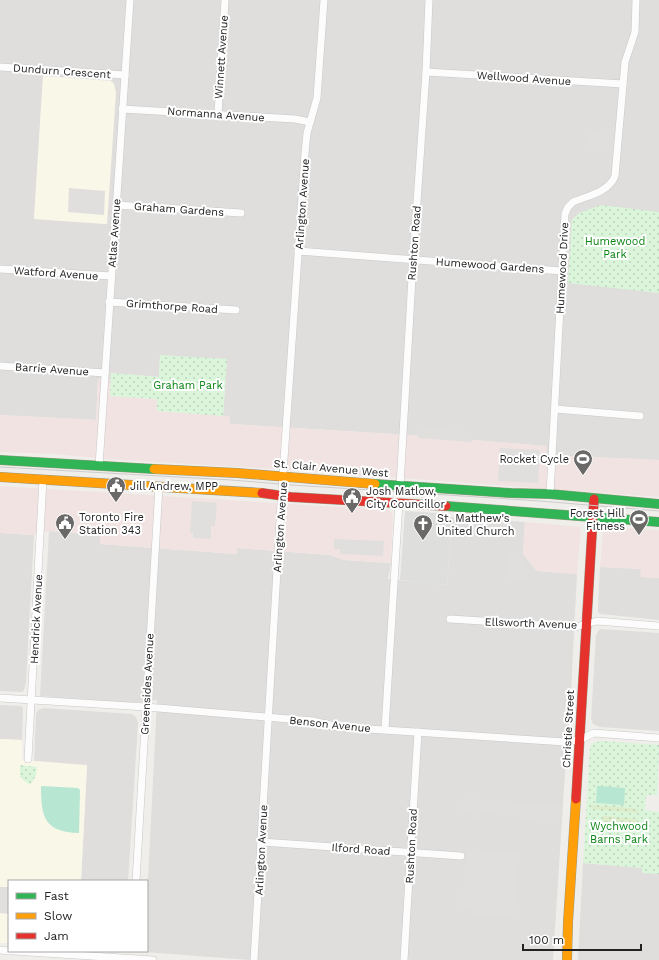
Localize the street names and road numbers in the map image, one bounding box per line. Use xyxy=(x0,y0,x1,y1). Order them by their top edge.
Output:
street label: Winnett Avenue xyxy=(212,15,231,99)
street label: Dundurn Crescent xyxy=(13,62,112,81)
street label: Wellwood Avenue xyxy=(476,69,572,88)
street label: Normanna Avenue xyxy=(167,105,265,124)
street label: Arlington Avenue xyxy=(293,158,312,250)
street label: Atlas Avenue xyxy=(106,198,123,268)
street label: Graham Gardens xyxy=(134,200,225,219)
street label: Rushton Road xyxy=(405,205,424,281)
street label: Humewood Drive xyxy=(554,222,571,314)
street label: Humewood Gardens xyxy=(435,255,545,276)
street label: Watford Avenue xyxy=(13,264,99,283)
street label: Grimthorpe Road xyxy=(126,297,218,316)
street label: Barrie Avenue xyxy=(15,360,89,379)
street label: St. Clair Avenue West xyxy=(273,457,389,480)
street label: Arlington Avenue xyxy=(271,481,290,573)
street label: Hendrick Avenue xyxy=(28,574,45,664)
street label: Ellsworth Avenue xyxy=(484,615,578,632)
street label: Greensides Avenue xyxy=(138,633,157,735)
street label: Christie Street xyxy=(560,689,577,768)
street label: Benson Avenue xyxy=(289,714,371,735)
street label: Arlington Avenue xyxy=(253,804,270,896)
street label: Rushton Road xyxy=(403,808,420,884)
street label: Ilford Road xyxy=(331,841,391,858)

